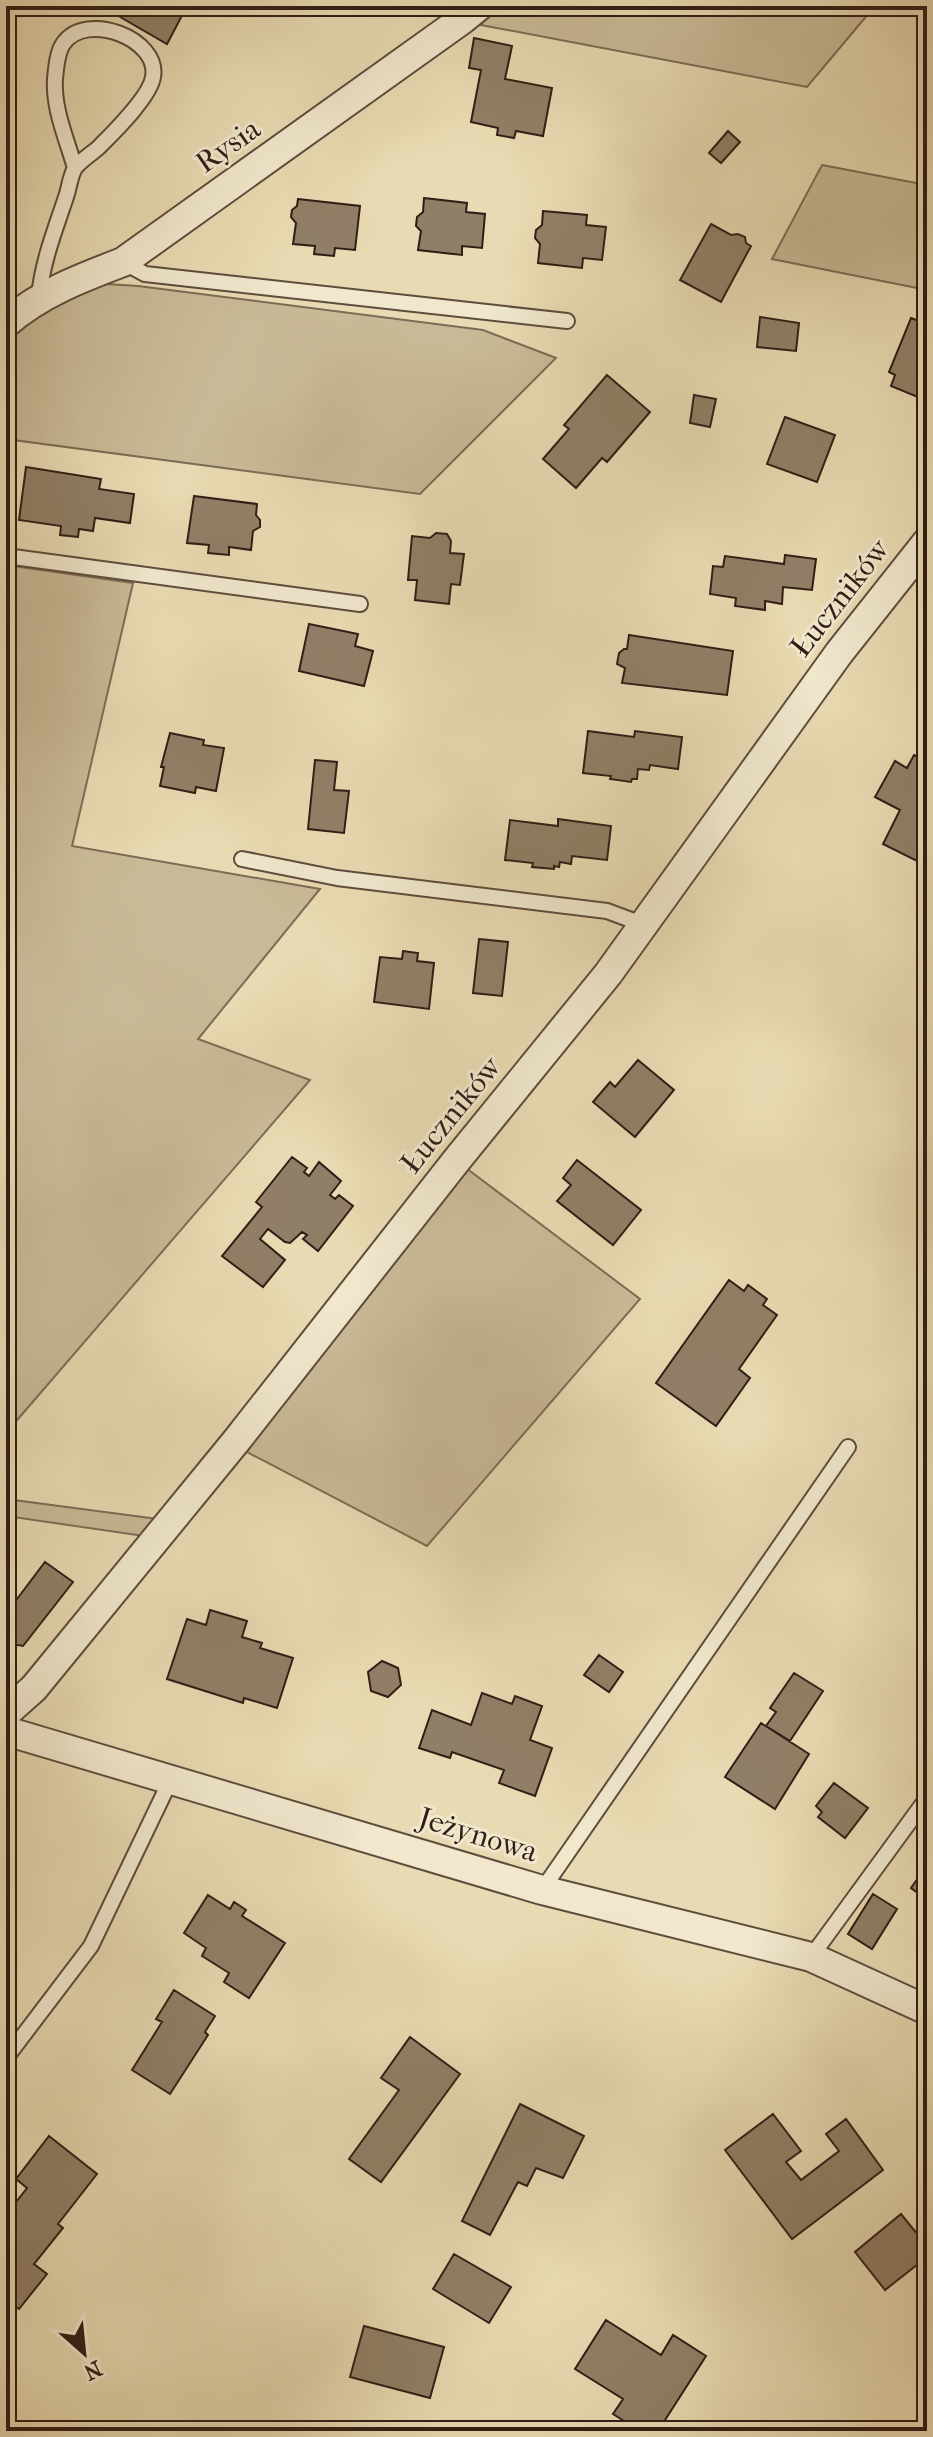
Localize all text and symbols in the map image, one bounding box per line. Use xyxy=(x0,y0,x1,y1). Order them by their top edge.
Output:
street label: Rysia xyxy=(189,111,268,181)
street label: Łuczników xyxy=(783,532,897,664)
street label: Łuczników xyxy=(393,1049,509,1180)
street label: Jeżynowa xyxy=(412,1800,543,1870)
north arrow xyxy=(44,2313,124,2393)
text: N xyxy=(79,2355,106,2385)

